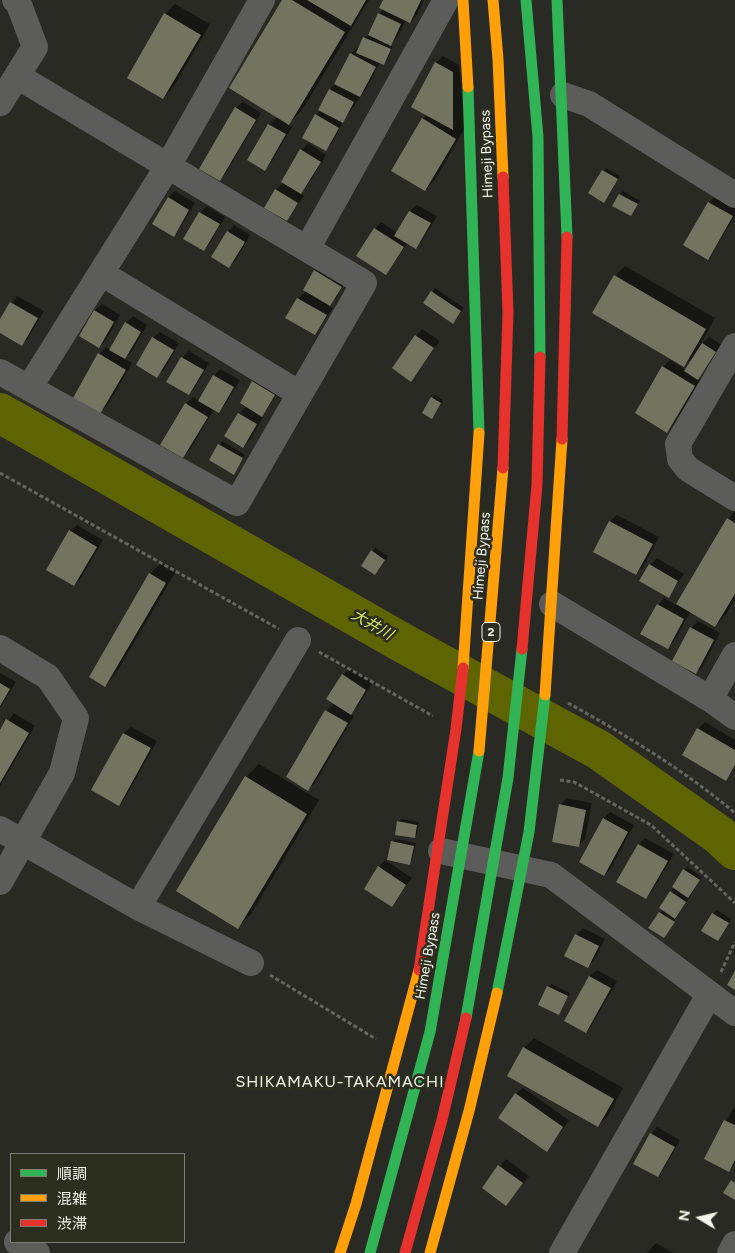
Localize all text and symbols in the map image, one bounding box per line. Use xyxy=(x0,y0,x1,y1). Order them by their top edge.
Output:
street label: Himeji Bypass xyxy=(477,110,497,198)
street label: Himeji Bypass xyxy=(470,511,494,601)
water label: 大井川 xyxy=(348,606,396,644)
road number: 2 xyxy=(482,622,500,642)
street label: Himeji Bypass xyxy=(412,911,444,1001)
district label: SHIKAMAKU-TAKAMACHI xyxy=(233,1072,447,1092)
legend xyxy=(10,1153,185,1243)
text: 順調 xyxy=(57,1165,87,1183)
text: 混雑 xyxy=(57,1190,87,1208)
north arrow xyxy=(675,1193,725,1243)
text: N xyxy=(675,1209,694,1222)
text: 渋滞 xyxy=(57,1215,87,1233)

